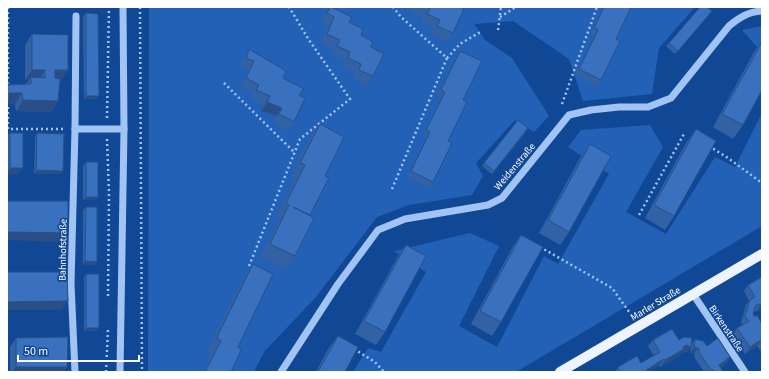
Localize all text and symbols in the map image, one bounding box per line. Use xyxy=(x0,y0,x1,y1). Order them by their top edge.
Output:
street label: Weidenstraße xyxy=(491,140,539,193)
street label: Bahnhofstraße xyxy=(55,219,71,281)
street label: Marler Straße xyxy=(628,283,683,324)
street label: Birkenstraße xyxy=(705,303,747,355)
scale bar xyxy=(18,337,139,363)
text: 50 m xyxy=(24,343,48,360)

